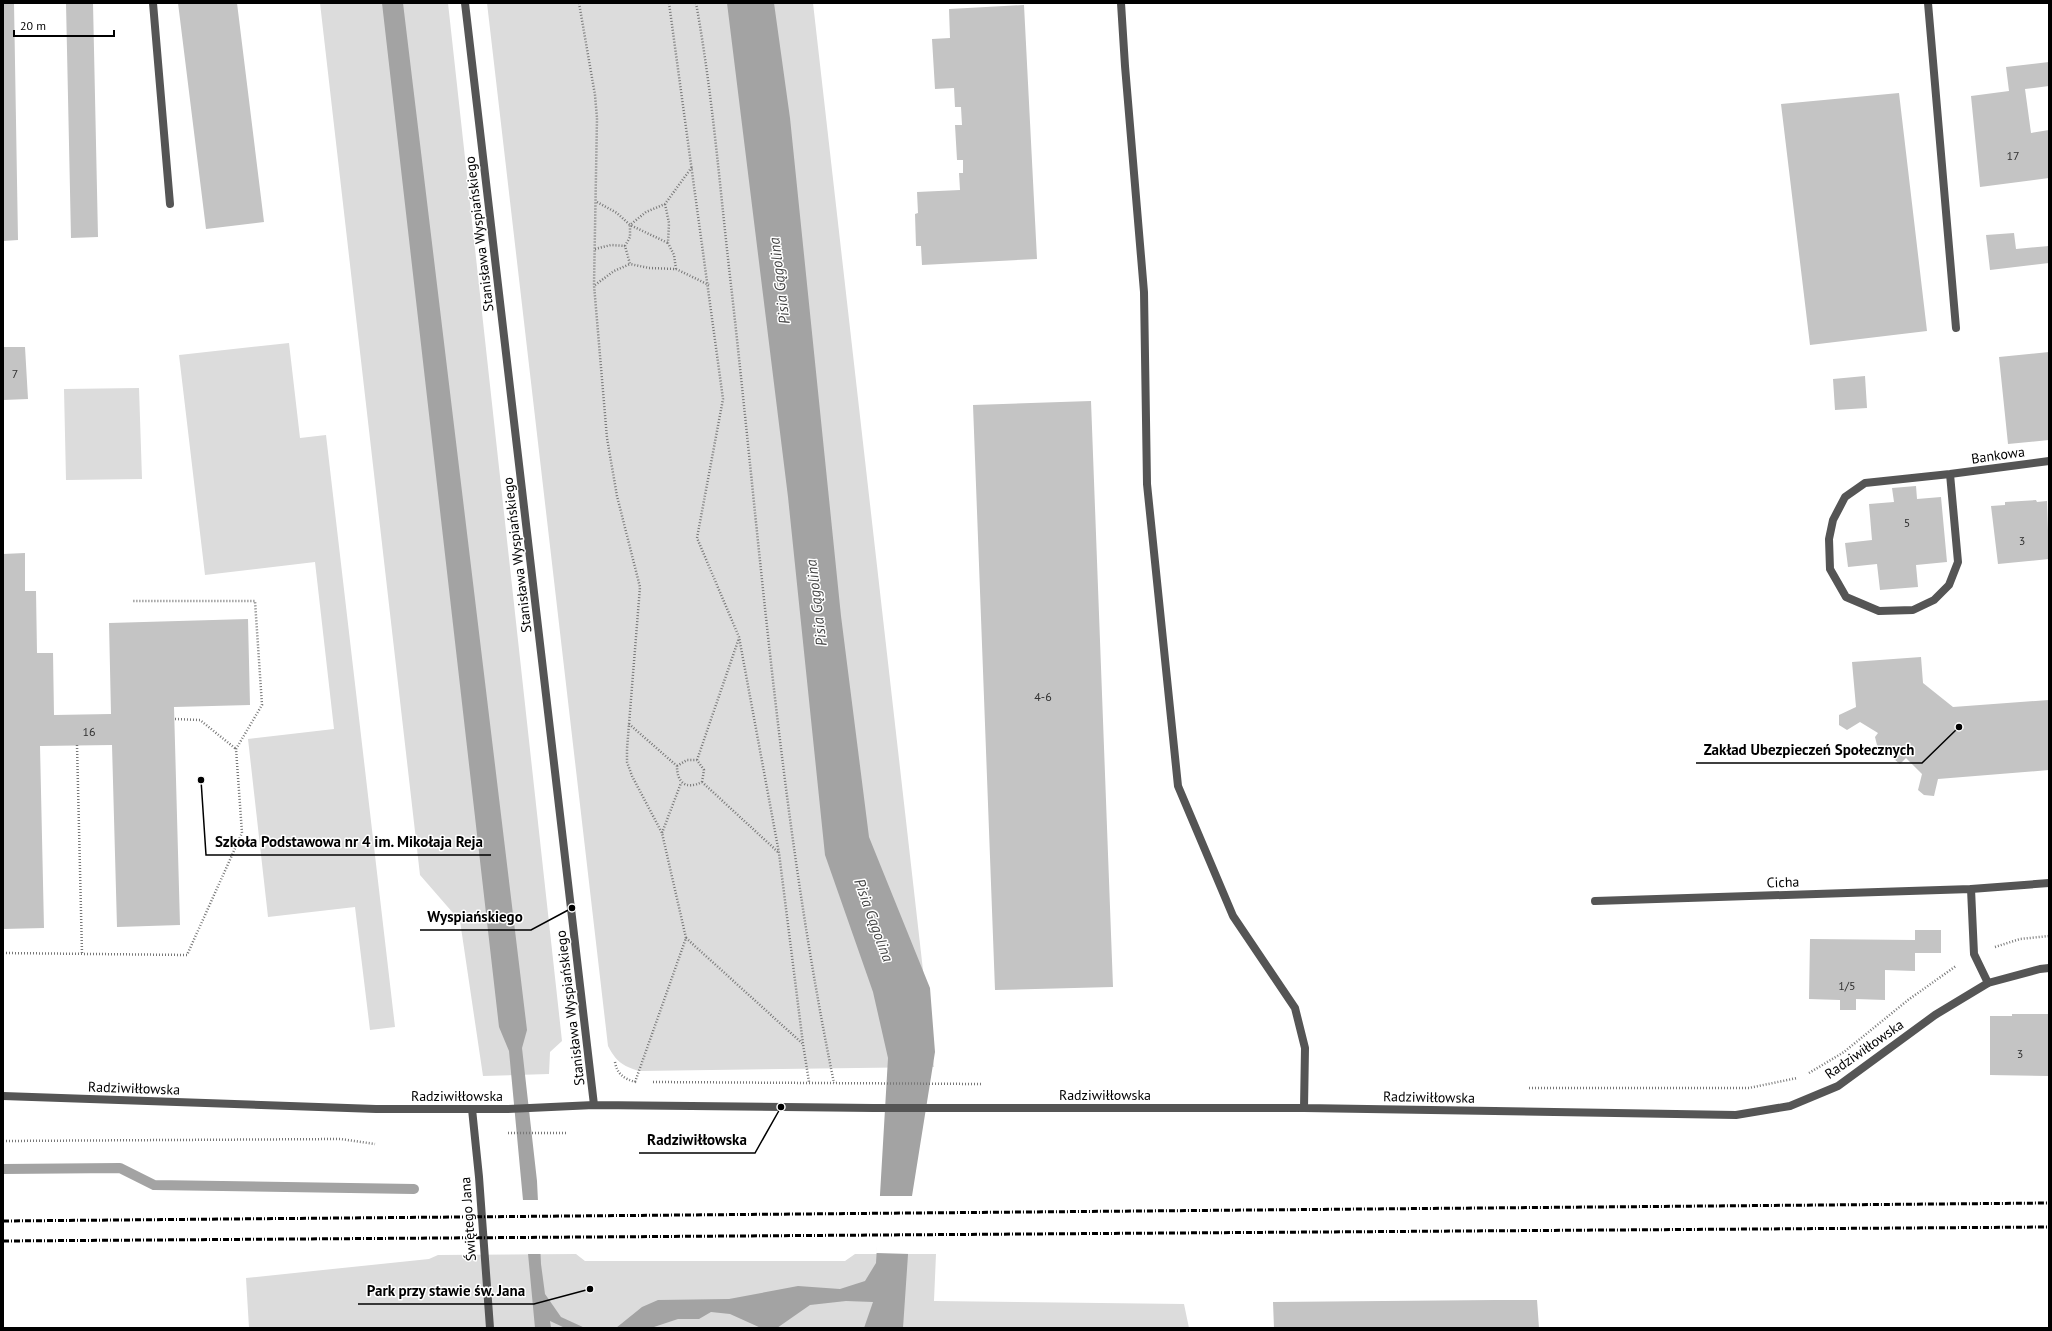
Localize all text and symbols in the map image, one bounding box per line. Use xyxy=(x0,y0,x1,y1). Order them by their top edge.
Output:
scale bar xyxy=(14,12,114,38)
text: 20 m xyxy=(20,18,46,33)
house number: 17 xyxy=(2006,148,2020,163)
street label: Stanisława Wyspiańskiego xyxy=(461,155,497,313)
water label: Pisia Gągolina xyxy=(764,236,794,325)
house number: 7 xyxy=(12,366,18,381)
street label: Bankowa xyxy=(1970,442,2026,468)
street label: Stanisława Wyspiańskiego xyxy=(499,476,535,634)
house number: 5 xyxy=(1904,515,1910,530)
house number: 3 xyxy=(2019,533,2025,548)
water label: Pisia Gągolina xyxy=(801,558,831,647)
house number: 4-6 xyxy=(1034,689,1052,704)
house number: 16 xyxy=(82,724,96,739)
callout: Zakład Ubezpieczeń Społecznych xyxy=(1696,736,1922,763)
text: Zakład Ubezpieczeń Społecznych xyxy=(1704,740,1914,759)
callout: Szkoła Podstawowa nr 4 im. Mikołaja Reja xyxy=(206,828,491,855)
text: Szkoła Podstawowa nr 4 im. Mikołaja Reja xyxy=(215,832,483,851)
street label: Cicha xyxy=(1766,872,1800,892)
water label: Pisia Gągolina xyxy=(850,876,898,965)
callout: Wyspiańskiego xyxy=(420,903,531,930)
text: Wyspiańskiego xyxy=(427,907,523,926)
street label: Stanisława Wyspiańskiego xyxy=(552,929,588,1087)
house number: 1/5 xyxy=(1838,978,1856,993)
street label: Radziwiłłowska xyxy=(1821,1015,1907,1083)
house number: 3 xyxy=(2017,1046,2023,1061)
street label: Radziwiłłowska xyxy=(88,1077,180,1099)
street label: Radziwiłłowska xyxy=(1059,1086,1151,1104)
street label: Radziwiłłowska xyxy=(411,1087,503,1105)
street label: Radziwiłłowska xyxy=(1383,1087,1475,1107)
callout: Radziwiłłowska xyxy=(639,1126,755,1153)
text: Radziwiłłowska xyxy=(647,1130,747,1149)
street label: Świętego Jana xyxy=(456,1176,480,1262)
callout: Park przy stawie św. Jana xyxy=(358,1277,534,1304)
text: Park przy stawie św. Jana xyxy=(367,1281,525,1300)

